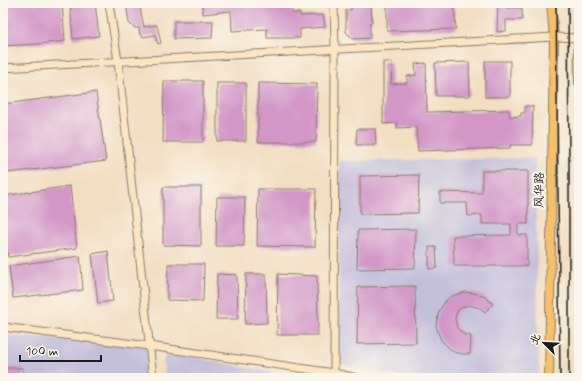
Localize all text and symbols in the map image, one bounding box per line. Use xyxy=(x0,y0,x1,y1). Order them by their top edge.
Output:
street label: 风华路 xyxy=(532,172,548,208)
north arrow xyxy=(524,323,564,363)
text: 北 xyxy=(527,331,544,347)
scale bar xyxy=(20,337,101,363)
text: 100 m xyxy=(26,344,58,360)

